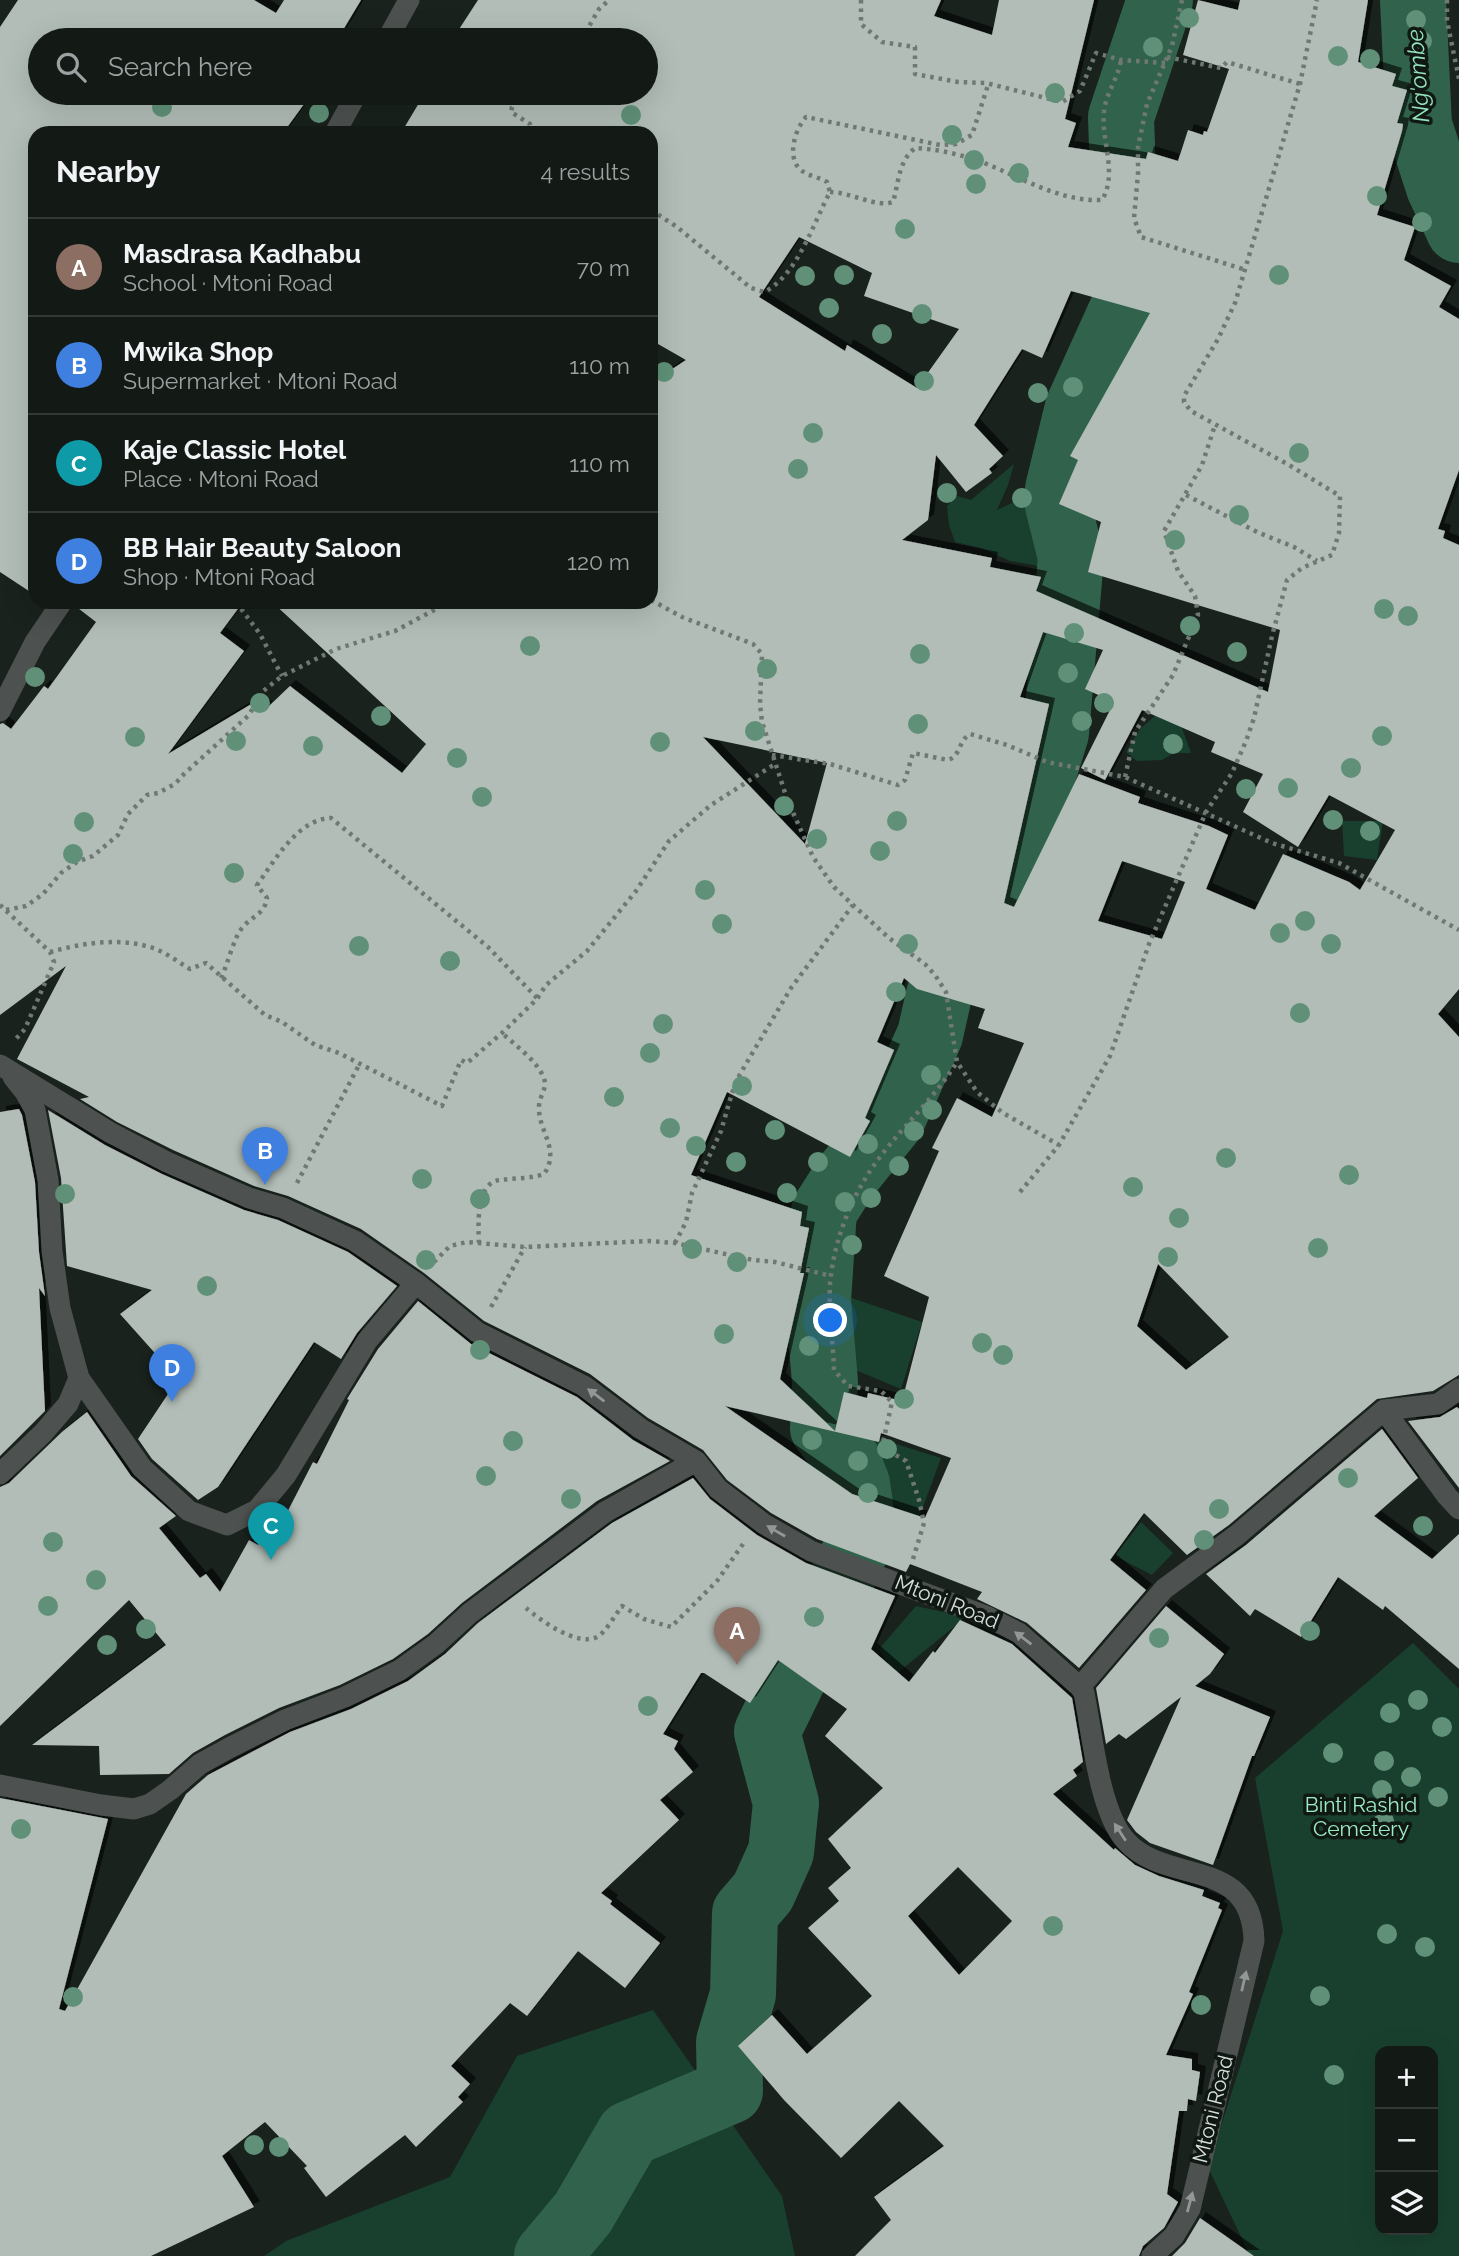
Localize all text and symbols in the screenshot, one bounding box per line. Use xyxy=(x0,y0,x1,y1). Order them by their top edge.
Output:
search box xyxy=(28,28,658,105)
water label: Ng'ombe xyxy=(1401,28,1434,124)
icon: search xyxy=(52,48,90,86)
text: Search here xyxy=(108,52,252,82)
text: Nearby xyxy=(56,154,160,189)
text: 4 results xyxy=(541,158,630,185)
text: Masdrasa Kadhabu xyxy=(123,239,361,269)
text: A xyxy=(71,254,87,281)
text: 70 m xyxy=(577,254,630,281)
text: School · Mtoni Road xyxy=(123,269,333,296)
text: Mwika Shop xyxy=(123,337,273,367)
text: B xyxy=(71,352,87,379)
text: 110 m xyxy=(569,352,630,379)
text: Supermarket · Mtoni Road xyxy=(123,367,398,394)
text: Kaje Classic Hotel xyxy=(123,435,346,465)
text: C xyxy=(71,450,87,477)
text: 110 m xyxy=(569,450,630,477)
text: Place · Mtoni Road xyxy=(123,465,319,492)
text: BB Hair Beauty Saloon xyxy=(123,533,401,563)
text: D xyxy=(71,548,87,575)
text: 120 m xyxy=(567,548,630,575)
text: Shop · Mtoni Road xyxy=(123,563,315,590)
pin: B xyxy=(242,1127,288,1185)
your location xyxy=(813,1303,847,1337)
pin: D xyxy=(149,1344,195,1402)
one-way arrow xyxy=(587,1387,605,1402)
pin: C xyxy=(248,1502,294,1560)
one-way arrow xyxy=(766,1525,786,1537)
street label: Mtoni Road xyxy=(891,1569,1003,1634)
pin: A xyxy=(714,1607,760,1665)
one-way arrow xyxy=(1014,1631,1033,1645)
park label: Binti Rashid Cemetery xyxy=(1305,1792,1417,1841)
one-way arrow xyxy=(1114,1823,1127,1842)
one-way arrow xyxy=(1239,1970,1250,1992)
map controls xyxy=(1375,2046,1438,2235)
button: + xyxy=(1375,2046,1438,2109)
street label: Mtoni Road xyxy=(1187,2052,1238,2165)
button: − xyxy=(1375,2109,1438,2172)
button: layers xyxy=(1375,2172,1438,2235)
one-way arrow xyxy=(1186,2191,1196,2212)

